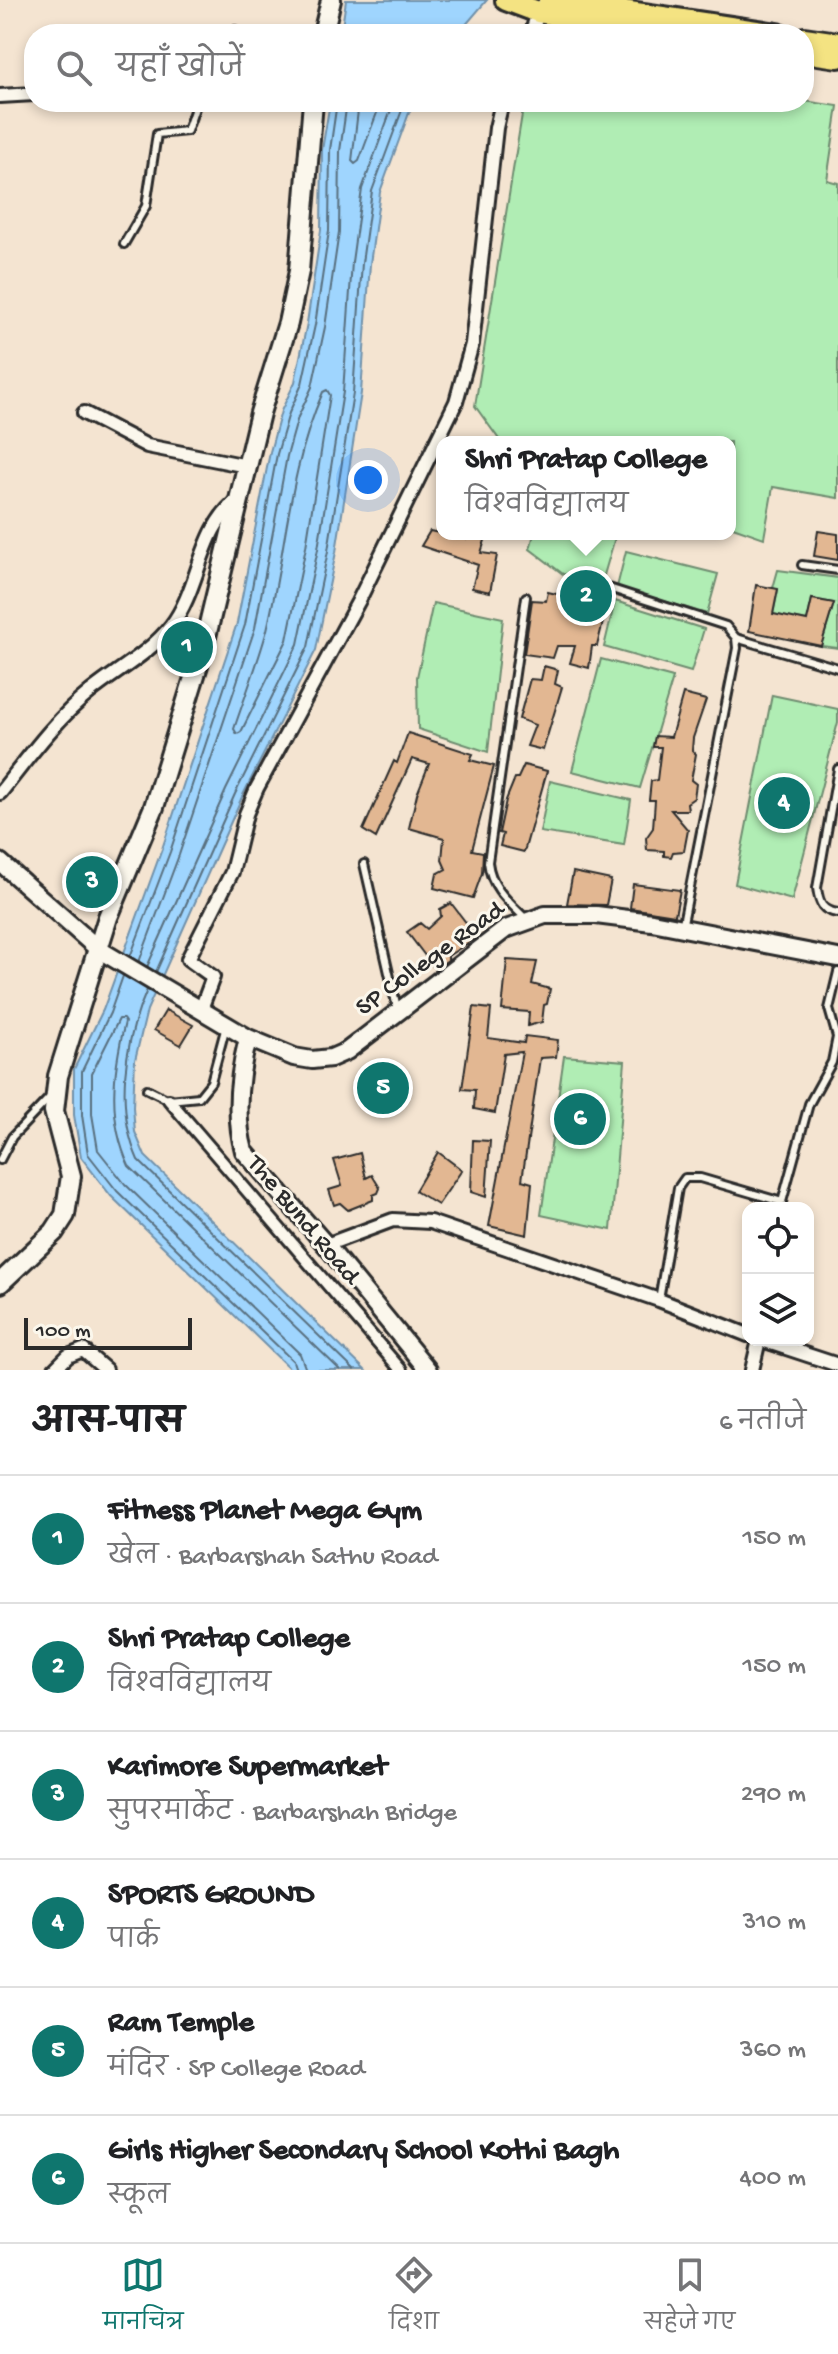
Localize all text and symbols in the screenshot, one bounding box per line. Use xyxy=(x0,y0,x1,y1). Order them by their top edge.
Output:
search box xyxy=(24,24,814,112)
icon: search xyxy=(52,46,96,90)
text: यहाँ खोजें xyxy=(116,53,244,88)
popup xyxy=(436,436,736,540)
text: Shri Pratap College xyxy=(465,444,707,479)
your location xyxy=(348,460,388,500)
text: विश्वविद्यालय xyxy=(465,492,628,523)
pin: 2 xyxy=(560,566,612,626)
pin: 1 xyxy=(161,617,213,677)
pin: 4 xyxy=(758,773,810,833)
pin: 3 xyxy=(66,852,118,912)
street label: SP College Road xyxy=(351,895,513,1024)
pin: 5 xyxy=(357,1058,409,1118)
pin: 6 xyxy=(554,1089,606,1149)
street label: The Bund Road xyxy=(238,1148,366,1293)
map controls xyxy=(742,1202,814,1346)
button: locate xyxy=(742,1202,814,1274)
button: layers xyxy=(742,1274,814,1346)
scale bar xyxy=(24,1314,192,1350)
text: 100 m xyxy=(36,1319,91,1345)
text: आस-पास xyxy=(32,1405,184,1445)
text: 6 नतीजे xyxy=(719,1409,806,1440)
text: Fitness Planet Mega Gym xyxy=(108,1495,422,1530)
text: 1 xyxy=(53,1524,63,1555)
text: 150 m xyxy=(742,1524,806,1555)
text: खेल · Barbarshah Sathu Road xyxy=(108,1543,438,1574)
text: Shri Pratap College xyxy=(108,1623,350,1658)
text: 2 xyxy=(52,1652,64,1683)
text: 150 m xyxy=(742,1652,806,1683)
text: विश्वविद्यालय xyxy=(108,1671,271,1702)
text: Karimore Supermarket xyxy=(108,1751,387,1786)
text: 3 xyxy=(51,1780,65,1811)
text: 290 m xyxy=(741,1780,806,1811)
text: सुपरमार्केट · Barbarshah Bridge xyxy=(108,1799,457,1830)
text: SPORTS GROUND xyxy=(108,1879,314,1914)
text: 4 xyxy=(52,1908,64,1939)
text: 310 m xyxy=(743,1908,806,1939)
text: पार्क xyxy=(108,1927,159,1958)
text: Ram Temple xyxy=(108,2007,254,2042)
text: 5 xyxy=(51,2036,65,2067)
text: 360 m xyxy=(740,2036,806,2067)
text: मंदिर · SP College Road xyxy=(108,2055,365,2086)
text: Girls Higher Secondary School Kothi Bagh xyxy=(108,2135,619,2170)
text: 6 xyxy=(51,2164,65,2195)
text: 400 m xyxy=(740,2164,806,2195)
text: स्कूल xyxy=(108,2183,170,2214)
tab: मानचित्र xyxy=(103,2253,183,2346)
tab: दिशा xyxy=(389,2253,439,2346)
tab: सहेजे गए xyxy=(644,2253,735,2346)

